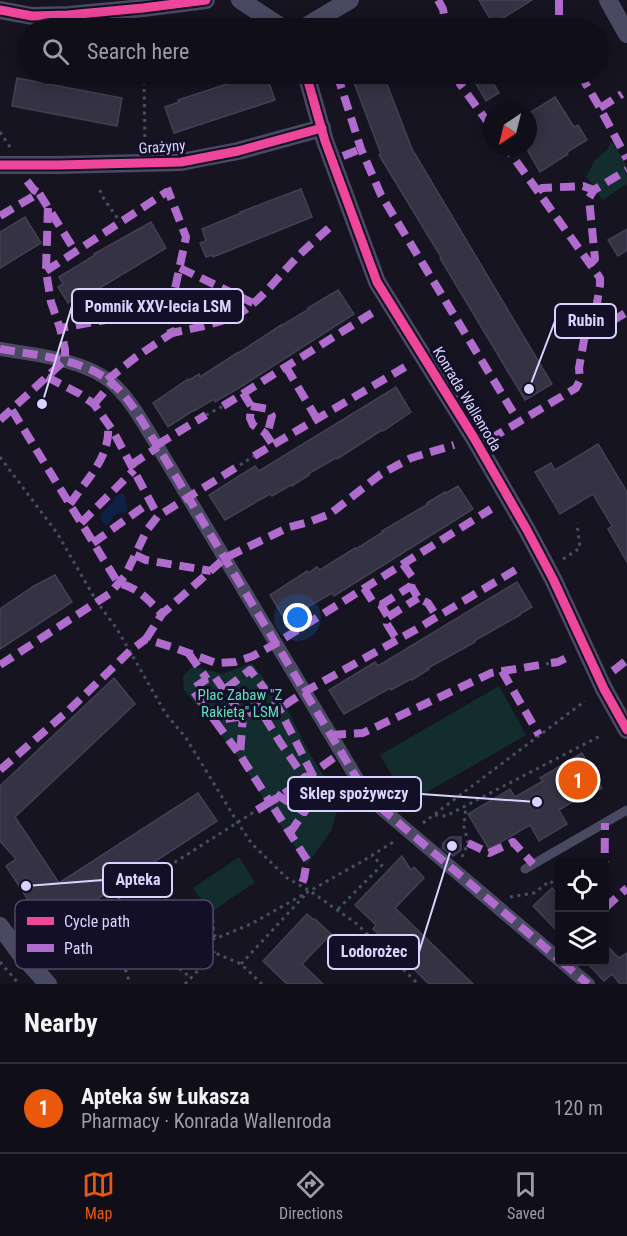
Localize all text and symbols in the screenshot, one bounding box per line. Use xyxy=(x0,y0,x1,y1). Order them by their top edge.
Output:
search box xyxy=(18,18,609,84)
icon: search xyxy=(39,35,72,68)
text: Search here xyxy=(87,39,189,64)
north arrow xyxy=(483,102,537,156)
street label: Grażyny xyxy=(138,136,186,158)
callout: Pomnik XXV-lecia LSM xyxy=(72,289,243,323)
text: Pomnik XXV-lecia LSM xyxy=(85,297,231,316)
callout: Rubin xyxy=(555,304,616,338)
text: Rubin xyxy=(568,311,604,330)
street label: Konrada Wallenroda xyxy=(429,344,505,454)
your location xyxy=(283,603,312,632)
park label: Plac Zabaw "Z Rakietą" LSM xyxy=(198,686,283,721)
pin: 1 xyxy=(558,758,598,802)
callout: Sklep spożywczy xyxy=(288,777,421,811)
text: Sklep spożywczy xyxy=(300,784,408,803)
map controls xyxy=(555,858,609,966)
button: locate xyxy=(555,858,609,912)
callout: Apteka xyxy=(103,863,172,897)
text: Apteka xyxy=(116,870,161,889)
legend xyxy=(15,900,213,969)
text: Cycle path xyxy=(64,912,130,931)
button: layers xyxy=(555,912,609,966)
callout: Lodorożec xyxy=(328,935,419,969)
text: Path xyxy=(64,939,93,958)
text: Lodorożec xyxy=(341,942,407,961)
text: Nearby xyxy=(24,1008,98,1038)
text: Apteka św Łukasza xyxy=(81,1084,250,1109)
text: 1 xyxy=(38,1096,49,1120)
text: 120 m xyxy=(554,1096,603,1120)
text: Pharmacy · Konrada Wallenroda xyxy=(81,1109,332,1133)
tab: Map xyxy=(82,1168,115,1223)
tab: Directions xyxy=(279,1168,343,1223)
tab: Saved xyxy=(507,1168,545,1223)

